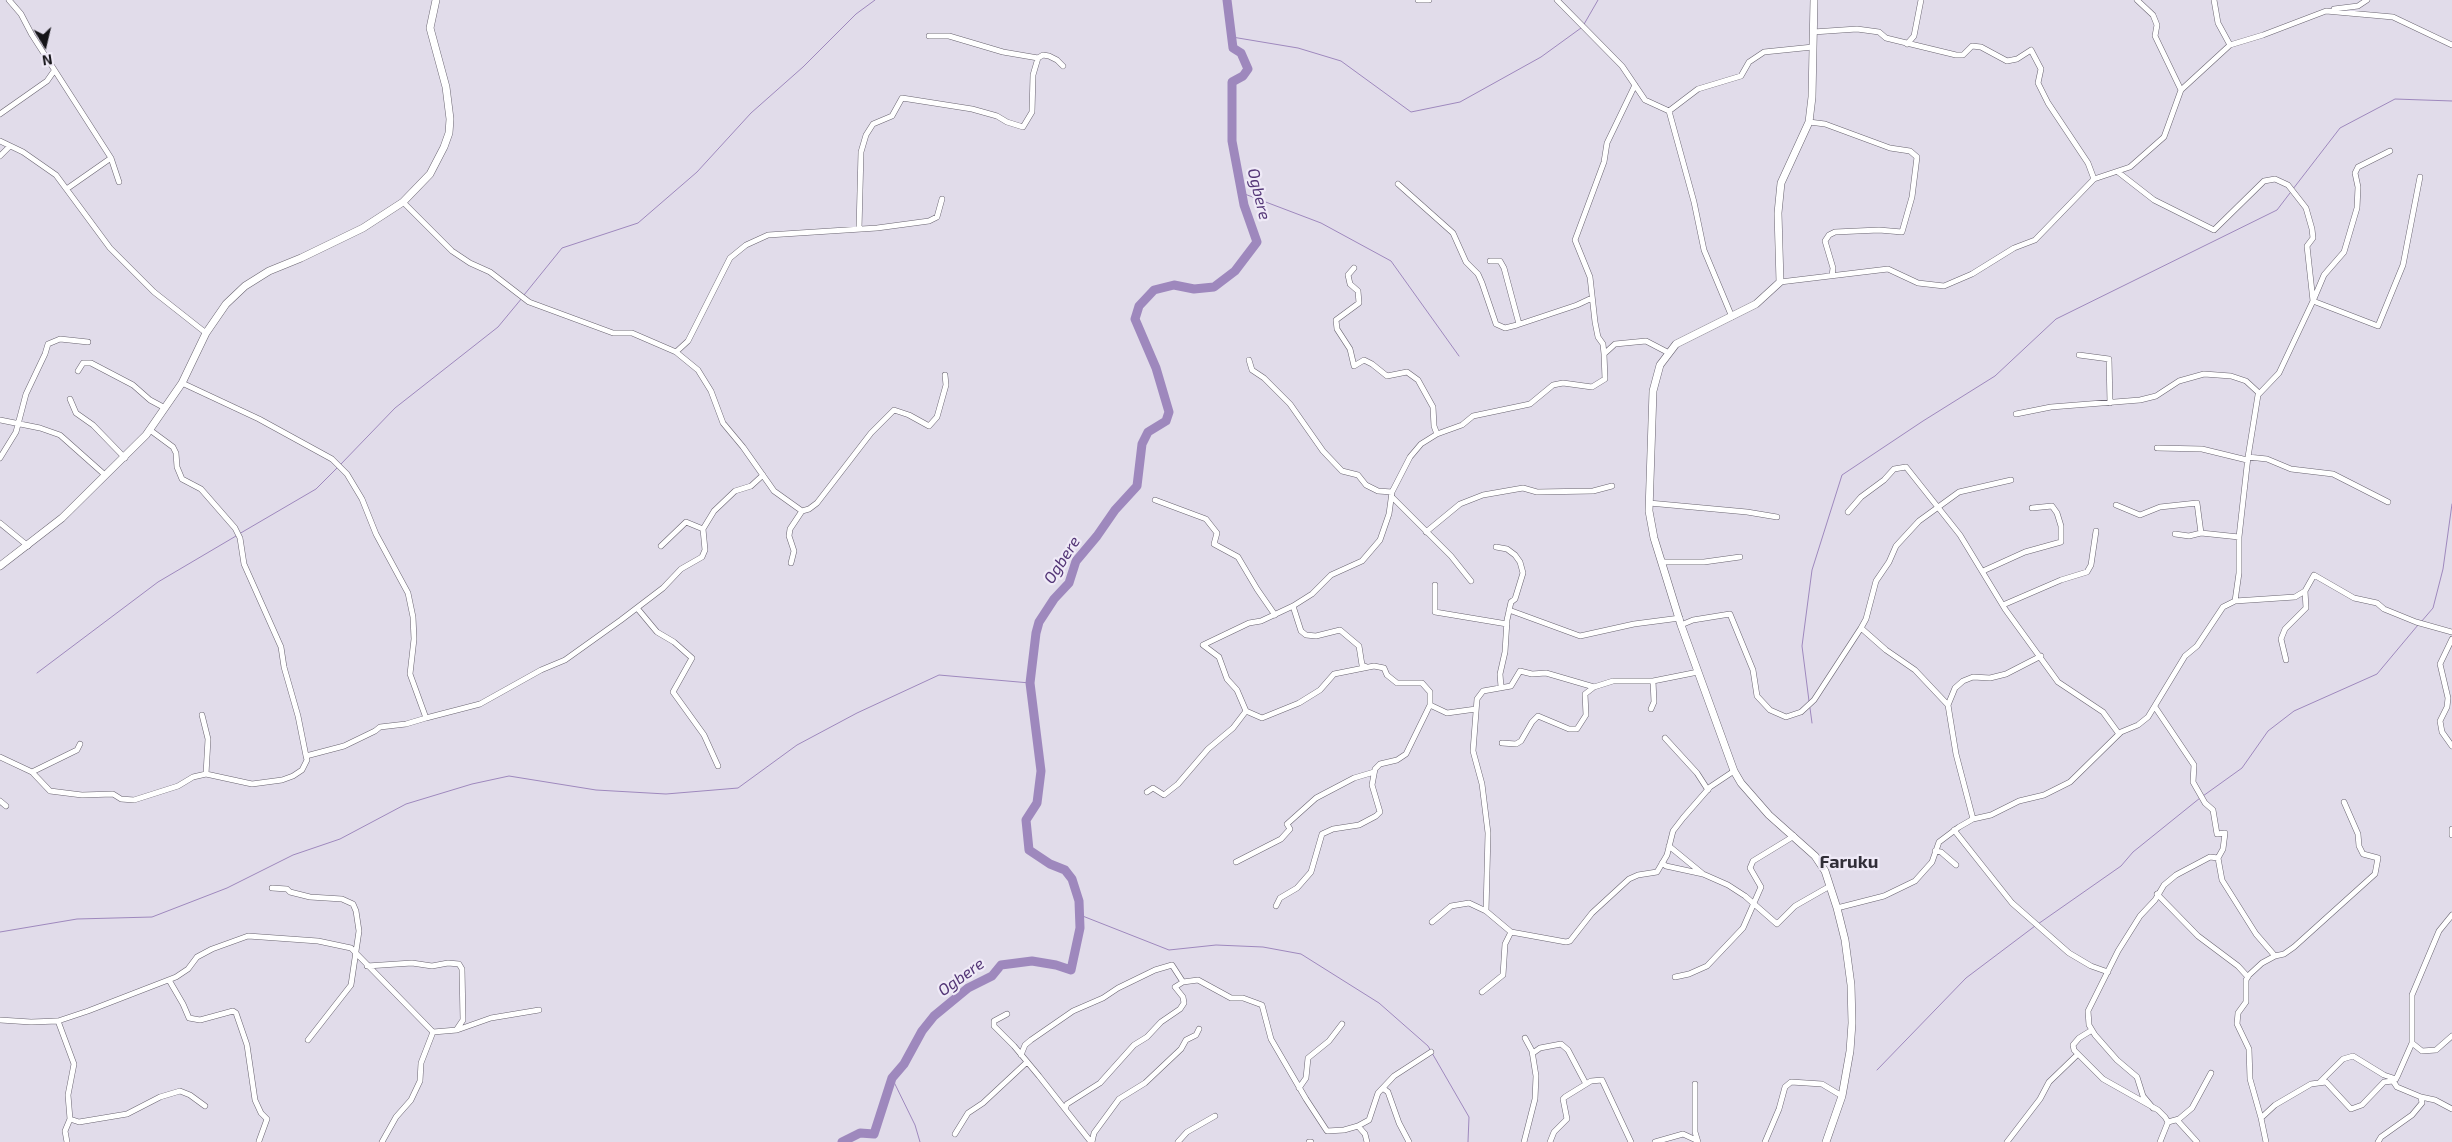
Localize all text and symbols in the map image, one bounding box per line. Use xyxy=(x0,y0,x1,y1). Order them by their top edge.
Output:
north arrow xyxy=(20,20,70,70)
text: N xyxy=(41,51,54,69)
water label: Ogbere xyxy=(1243,166,1275,222)
water label: Ogbere xyxy=(1040,533,1084,587)
district label: Faruku xyxy=(1819,851,1879,873)
water label: Ogbere xyxy=(934,954,988,1000)

